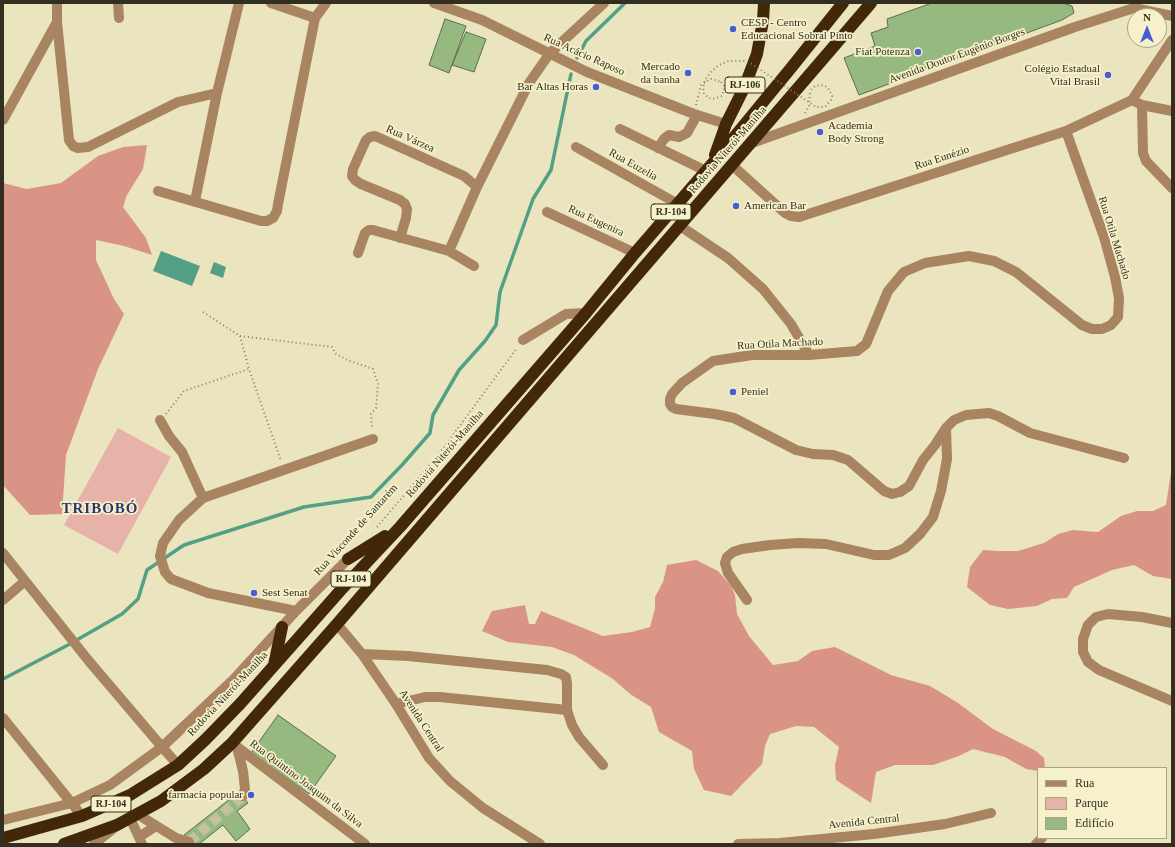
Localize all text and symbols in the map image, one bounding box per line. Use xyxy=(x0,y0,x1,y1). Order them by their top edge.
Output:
north arrow xyxy=(1127,8,1167,48)
text: N xyxy=(1143,11,1151,23)
place label: CESP - Centro Educacional Sobral Pinto xyxy=(741,16,853,42)
marker: CESP - Centro Educacional Sobral Pinto xyxy=(728,24,738,34)
street label: Avenida Doutor Eugênio Borges xyxy=(887,25,1027,87)
street label: Rua Acácio Raposo xyxy=(541,31,627,79)
place label: Fiat Potenza xyxy=(855,45,910,59)
marker: Fiat Potenza xyxy=(913,47,923,57)
place label: Mercado da banha xyxy=(641,60,680,86)
place label: Colégio Estadual Vital Brasil xyxy=(1025,62,1100,88)
marker: Mercado da banha xyxy=(683,68,693,78)
marker: Colégio Estadual Vital Brasil xyxy=(1103,70,1113,80)
road number: RJ-106 xyxy=(725,77,765,93)
place label: Bar Altas Horas xyxy=(517,80,588,94)
marker: Bar Altas Horas xyxy=(591,82,601,92)
street label: Rodovia Niterói-Manilha xyxy=(686,104,770,196)
place label: Academia Body Strong xyxy=(828,119,884,145)
street label: Rua Várzea xyxy=(384,122,436,156)
marker: Academia Body Strong xyxy=(815,127,825,137)
street label: Rua Eunézio xyxy=(913,143,971,173)
street label: Rua Euzelia xyxy=(606,146,660,184)
street label: Rua Otila Machado xyxy=(1095,195,1133,281)
place label: American Bar xyxy=(744,199,806,213)
marker: American Bar xyxy=(731,201,741,211)
street label: Rua Eugenira xyxy=(566,202,626,240)
road number: RJ-104 xyxy=(651,204,691,220)
street label: Rua Otila Machado xyxy=(737,335,823,353)
place label: Peniel xyxy=(741,385,768,399)
marker: Peniel xyxy=(728,387,738,397)
street label: Rodovia Niterói-Manilha xyxy=(403,408,487,500)
street label: Rua Visconde de Santarém xyxy=(311,481,401,579)
district label: TRIBOBÓ xyxy=(61,500,139,518)
road number: RJ-104 xyxy=(331,571,371,587)
place label: Sest Senat xyxy=(262,586,308,600)
marker: Sest Senat xyxy=(249,588,259,598)
street label: Rodovia Niterói-Manilha xyxy=(185,649,271,739)
street label: Avenida Central xyxy=(396,687,446,755)
street label: Rua Quintino Joaquim da Silva xyxy=(247,737,365,831)
legend xyxy=(1037,767,1167,839)
text: Rua xyxy=(1075,776,1094,790)
place label: farmacia popular xyxy=(168,788,243,802)
marker: farmacia popular xyxy=(246,790,256,800)
road number: RJ-104 xyxy=(91,796,131,812)
text: Parque xyxy=(1075,796,1108,810)
street label: Avenida Central xyxy=(828,812,900,832)
text: Edifício xyxy=(1075,816,1114,830)

